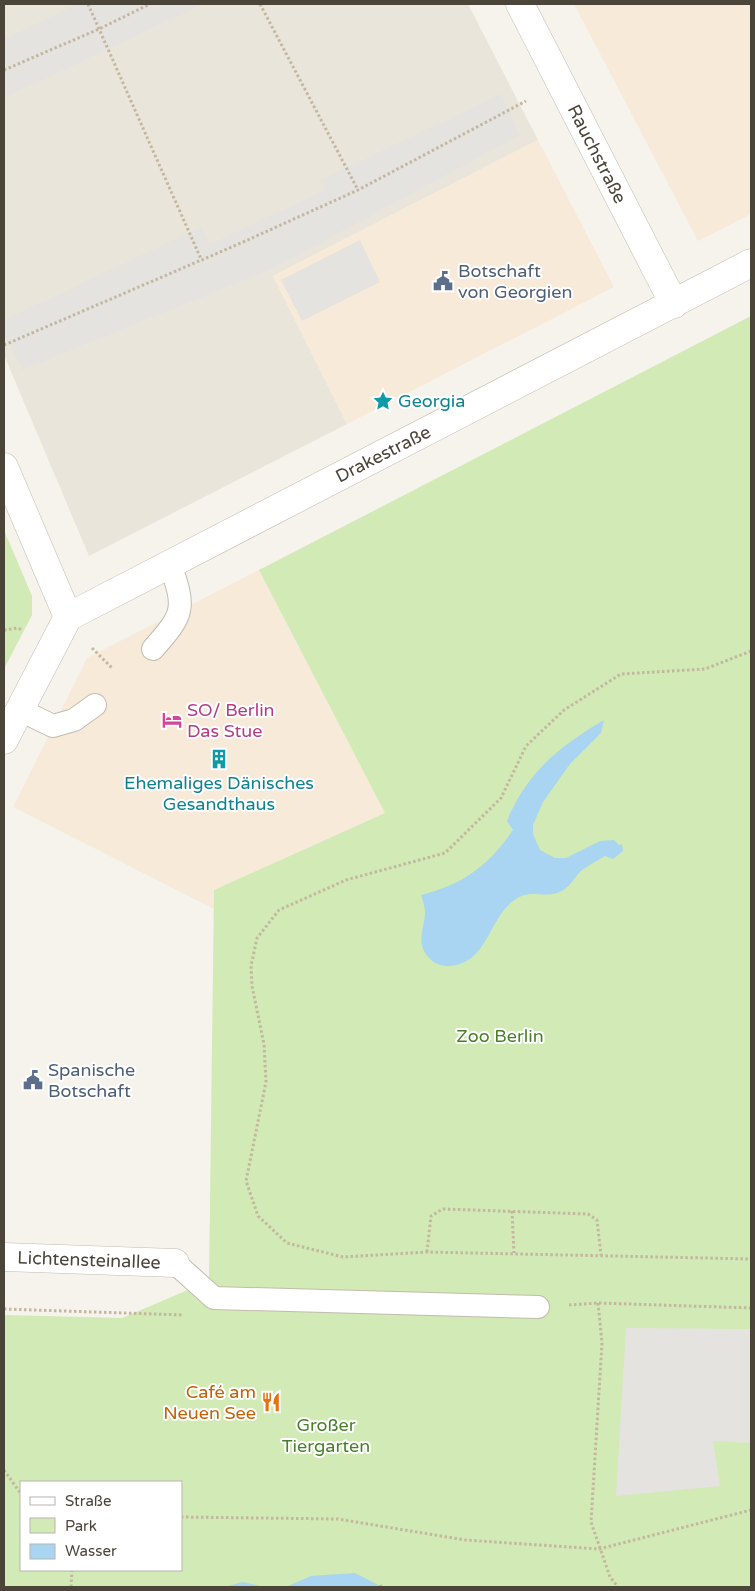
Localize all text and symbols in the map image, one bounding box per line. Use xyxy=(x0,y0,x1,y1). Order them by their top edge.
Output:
street label: Rauchstraße xyxy=(563,101,631,207)
place label: Botschaft von Georgien xyxy=(458,260,572,303)
public building icon: Botschaft von Georgien xyxy=(432,270,454,292)
place icon: Georgia xyxy=(372,390,394,412)
place label: Georgia xyxy=(398,390,465,412)
street label: Drakestraße xyxy=(332,421,434,487)
place label: SO/ Berlin Das Stue xyxy=(187,699,275,742)
hotel icon: SO/ Berlin Das Stue xyxy=(161,709,183,731)
building icon: Ehemaliges Dänisches Gesandthaus xyxy=(208,748,230,770)
place label: Ehemaliges Dänisches Gesandthaus xyxy=(124,772,314,815)
park label: Zoo Berlin xyxy=(456,1025,544,1047)
place label: Spanische Botschaft xyxy=(48,1059,135,1102)
public building icon: Spanische Botschaft xyxy=(22,1069,44,1091)
street label: Lichtensteinallee xyxy=(17,1247,161,1273)
place label: Café am Neuen See xyxy=(163,1381,256,1424)
restaurant icon: Café am Neuen See xyxy=(260,1391,282,1413)
park label: Großer Tiergarten xyxy=(282,1414,370,1457)
legend xyxy=(20,1481,182,1571)
text: Straße xyxy=(65,1492,111,1510)
text: Park xyxy=(65,1517,97,1535)
text: Wasser xyxy=(65,1542,117,1560)

